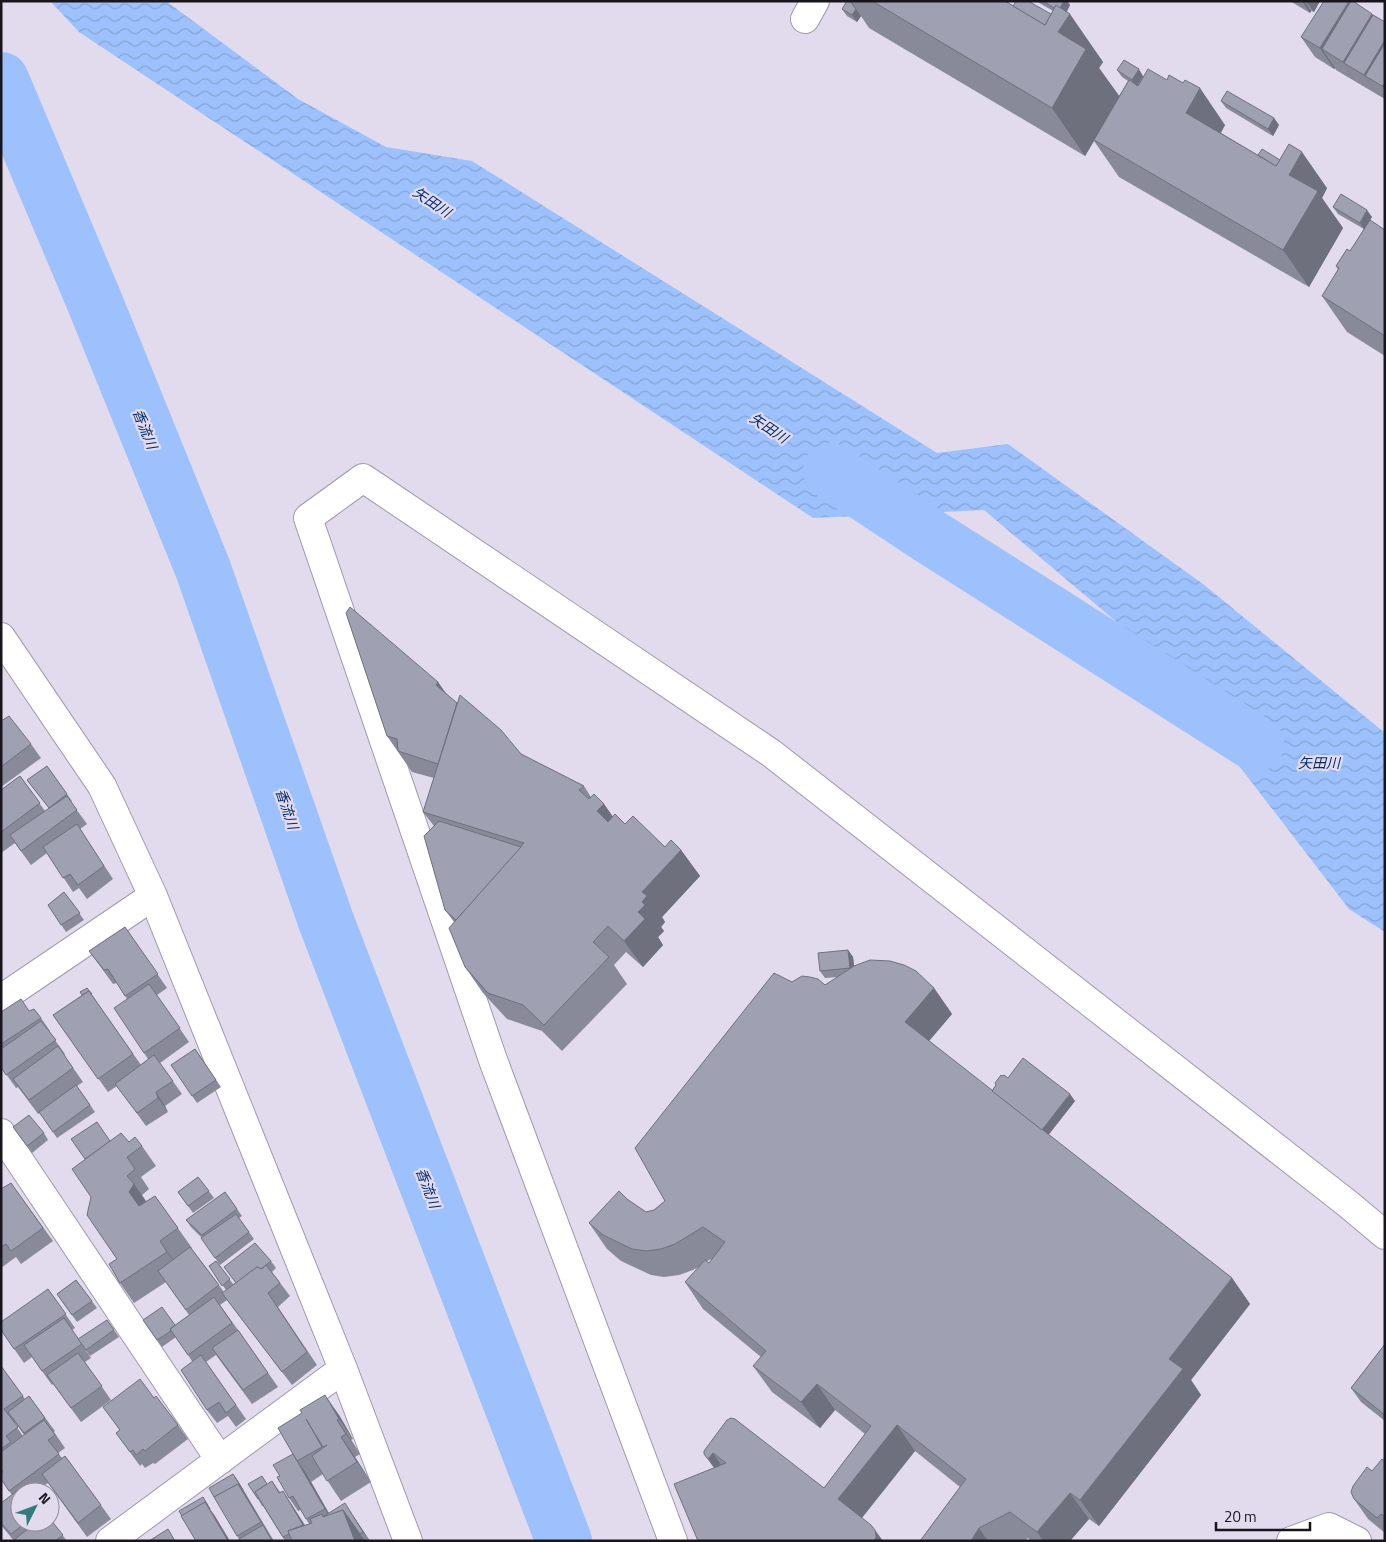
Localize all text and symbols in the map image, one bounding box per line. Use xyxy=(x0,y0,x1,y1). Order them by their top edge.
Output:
water label: 矢田川 xyxy=(409,181,457,223)
water label: 香流川 xyxy=(128,405,164,454)
water label: 矢田川 xyxy=(746,407,794,449)
water label: 矢田川 xyxy=(1298,752,1342,773)
water label: 香流川 xyxy=(271,786,305,834)
water label: 香流川 xyxy=(411,1164,447,1213)
north arrow xyxy=(10,1482,60,1532)
text: N xyxy=(34,1487,56,1509)
scale bar xyxy=(1216,1500,1310,1532)
text: 20 m xyxy=(1224,1505,1257,1528)

